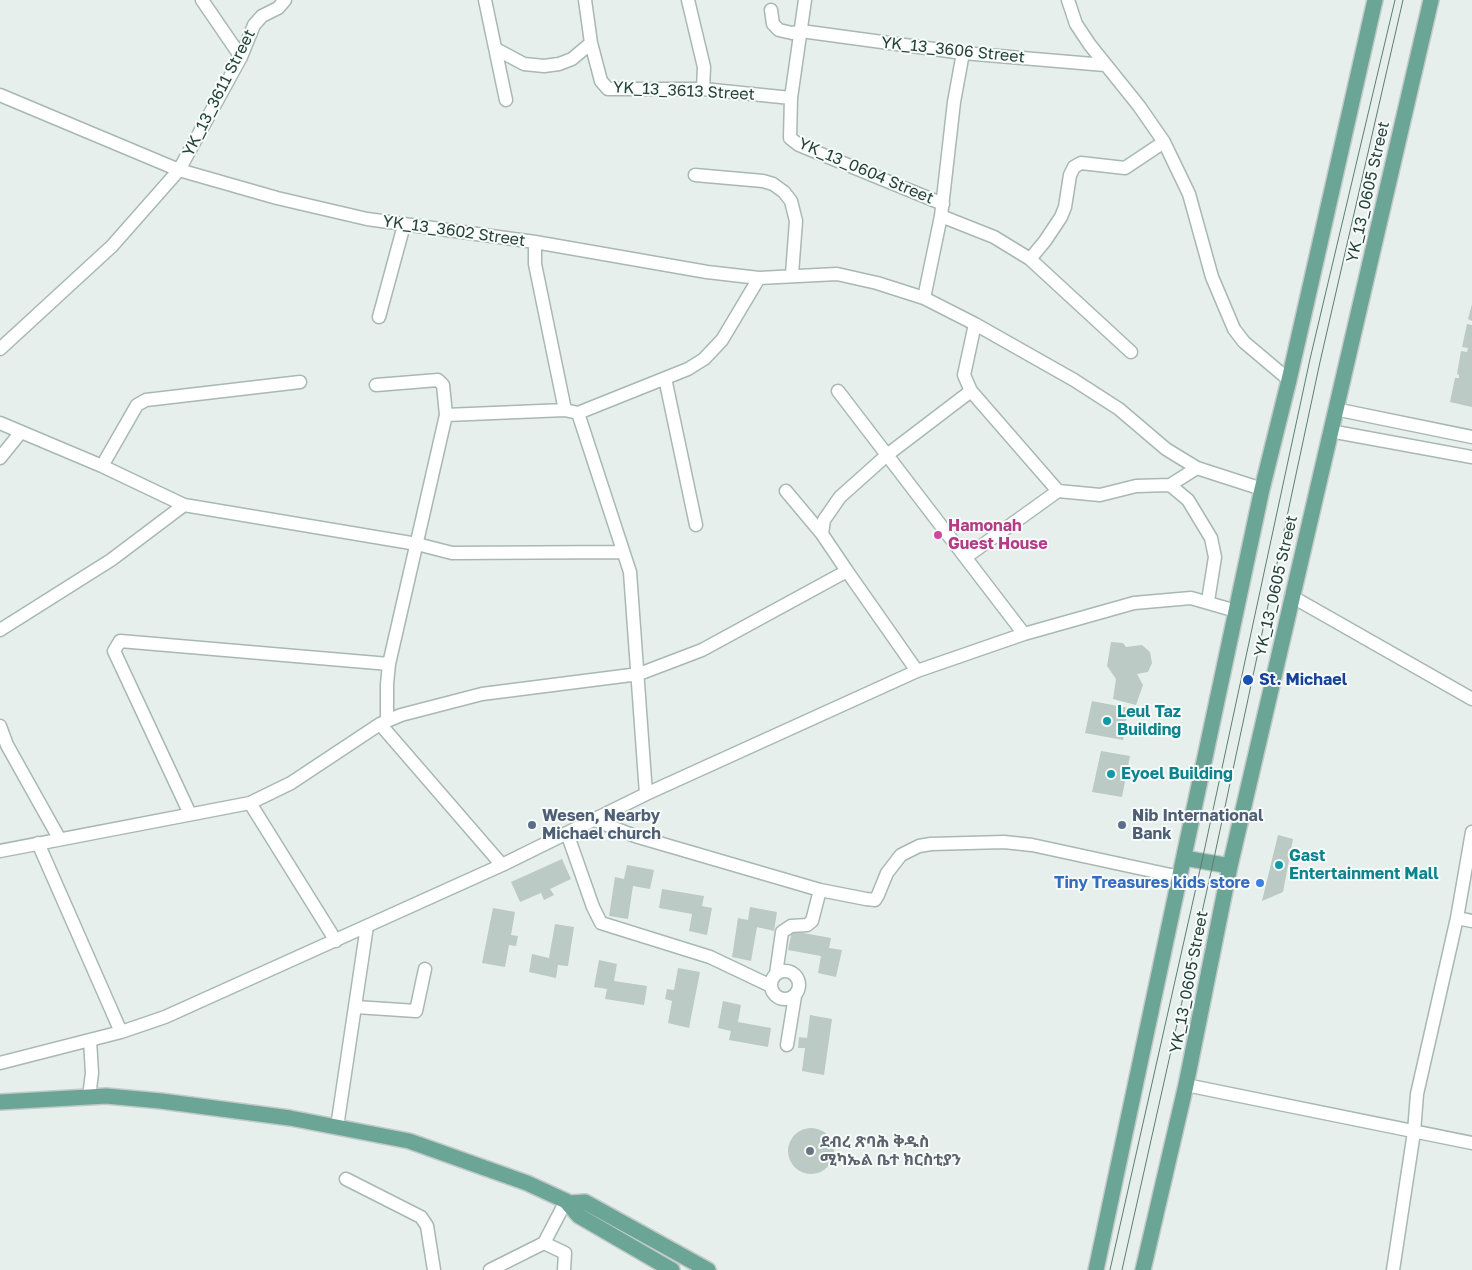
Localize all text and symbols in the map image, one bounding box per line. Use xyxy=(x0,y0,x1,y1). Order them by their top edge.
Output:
street label: YK_13_3611 Street xyxy=(179,26,259,160)
street label: YK_13_3606 Street xyxy=(880,33,1026,67)
street label: YK_13_3613 Street xyxy=(613,78,755,104)
street label: YK_13_0605 Street xyxy=(1342,119,1394,265)
street label: YK_13_0604 Street xyxy=(795,134,937,208)
street label: YK_13_3602 Street xyxy=(381,211,527,251)
street label: YK_13_0605 Street xyxy=(1250,513,1302,659)
place label: Hamonah Guest House xyxy=(948,516,1048,554)
marker: Hamonah Guest House xyxy=(932,529,944,541)
place label: St. Michael xyxy=(1259,670,1347,690)
marker: St. Michael xyxy=(1241,673,1255,687)
place label: Leul Taz Building xyxy=(1117,702,1181,740)
marker: Leul Taz Building xyxy=(1101,715,1113,727)
place label: Eyoel Building xyxy=(1121,764,1233,784)
marker: Eyoel Building xyxy=(1105,768,1117,780)
place label: Wesen, Nearby Michael church xyxy=(542,806,661,844)
place label: Nib International Bank xyxy=(1132,806,1263,844)
marker: Wesen, Nearby Michael church xyxy=(526,819,538,831)
marker: Nib International Bank xyxy=(1116,819,1128,831)
place label: Gast Entertainment Mall xyxy=(1289,846,1439,884)
marker: Gast Entertainment Mall xyxy=(1273,859,1285,871)
place label: Tiny Treasures kids store xyxy=(1054,873,1250,893)
marker: Tiny Treasures kids store xyxy=(1254,877,1266,889)
street label: YK_13_0605 Street xyxy=(1166,909,1212,1055)
place label: ደብረ ጽባሕ ቅዱስ ሚካኤል ቤተ ክርስቲያን xyxy=(820,1132,961,1170)
marker: ደብረ ጽባሕ ቅዱስ ሚካኤል ቤተ ክርስቲያን xyxy=(804,1145,816,1157)

